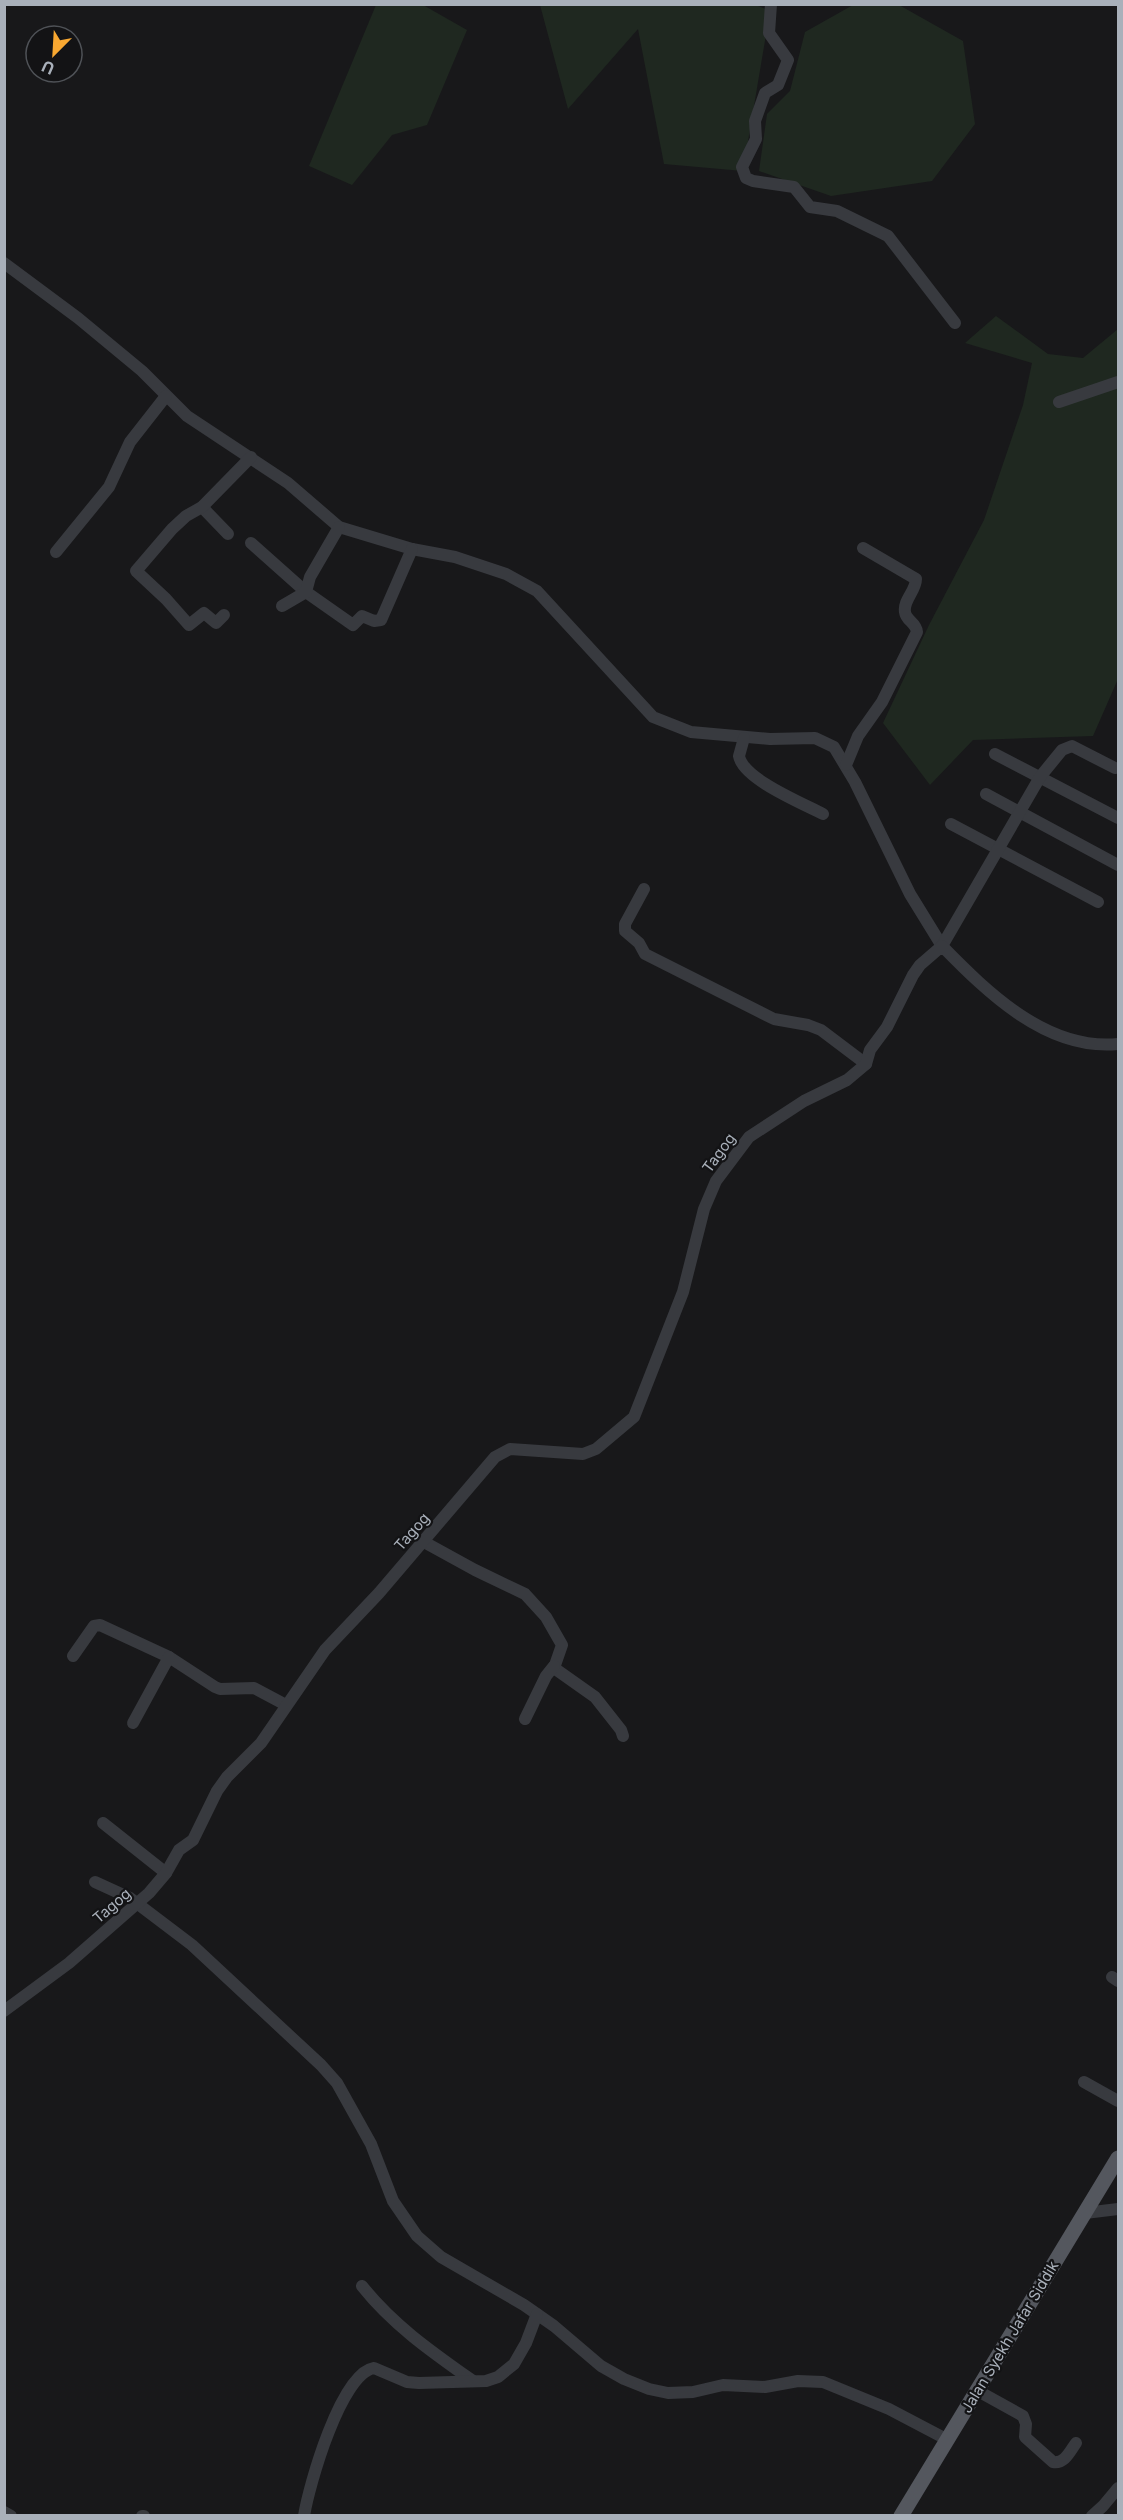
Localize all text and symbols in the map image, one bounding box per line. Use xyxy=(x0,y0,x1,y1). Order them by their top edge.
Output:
north arrow xyxy=(24,24,84,84)
text: U xyxy=(38,56,57,79)
street label: Tagog xyxy=(698,1129,739,1176)
street label: Tagog xyxy=(390,1509,433,1555)
street label: Tagog xyxy=(89,1884,135,1927)
street label: Jalan Syekh Jafar Siddik xyxy=(957,2257,1063,2416)

